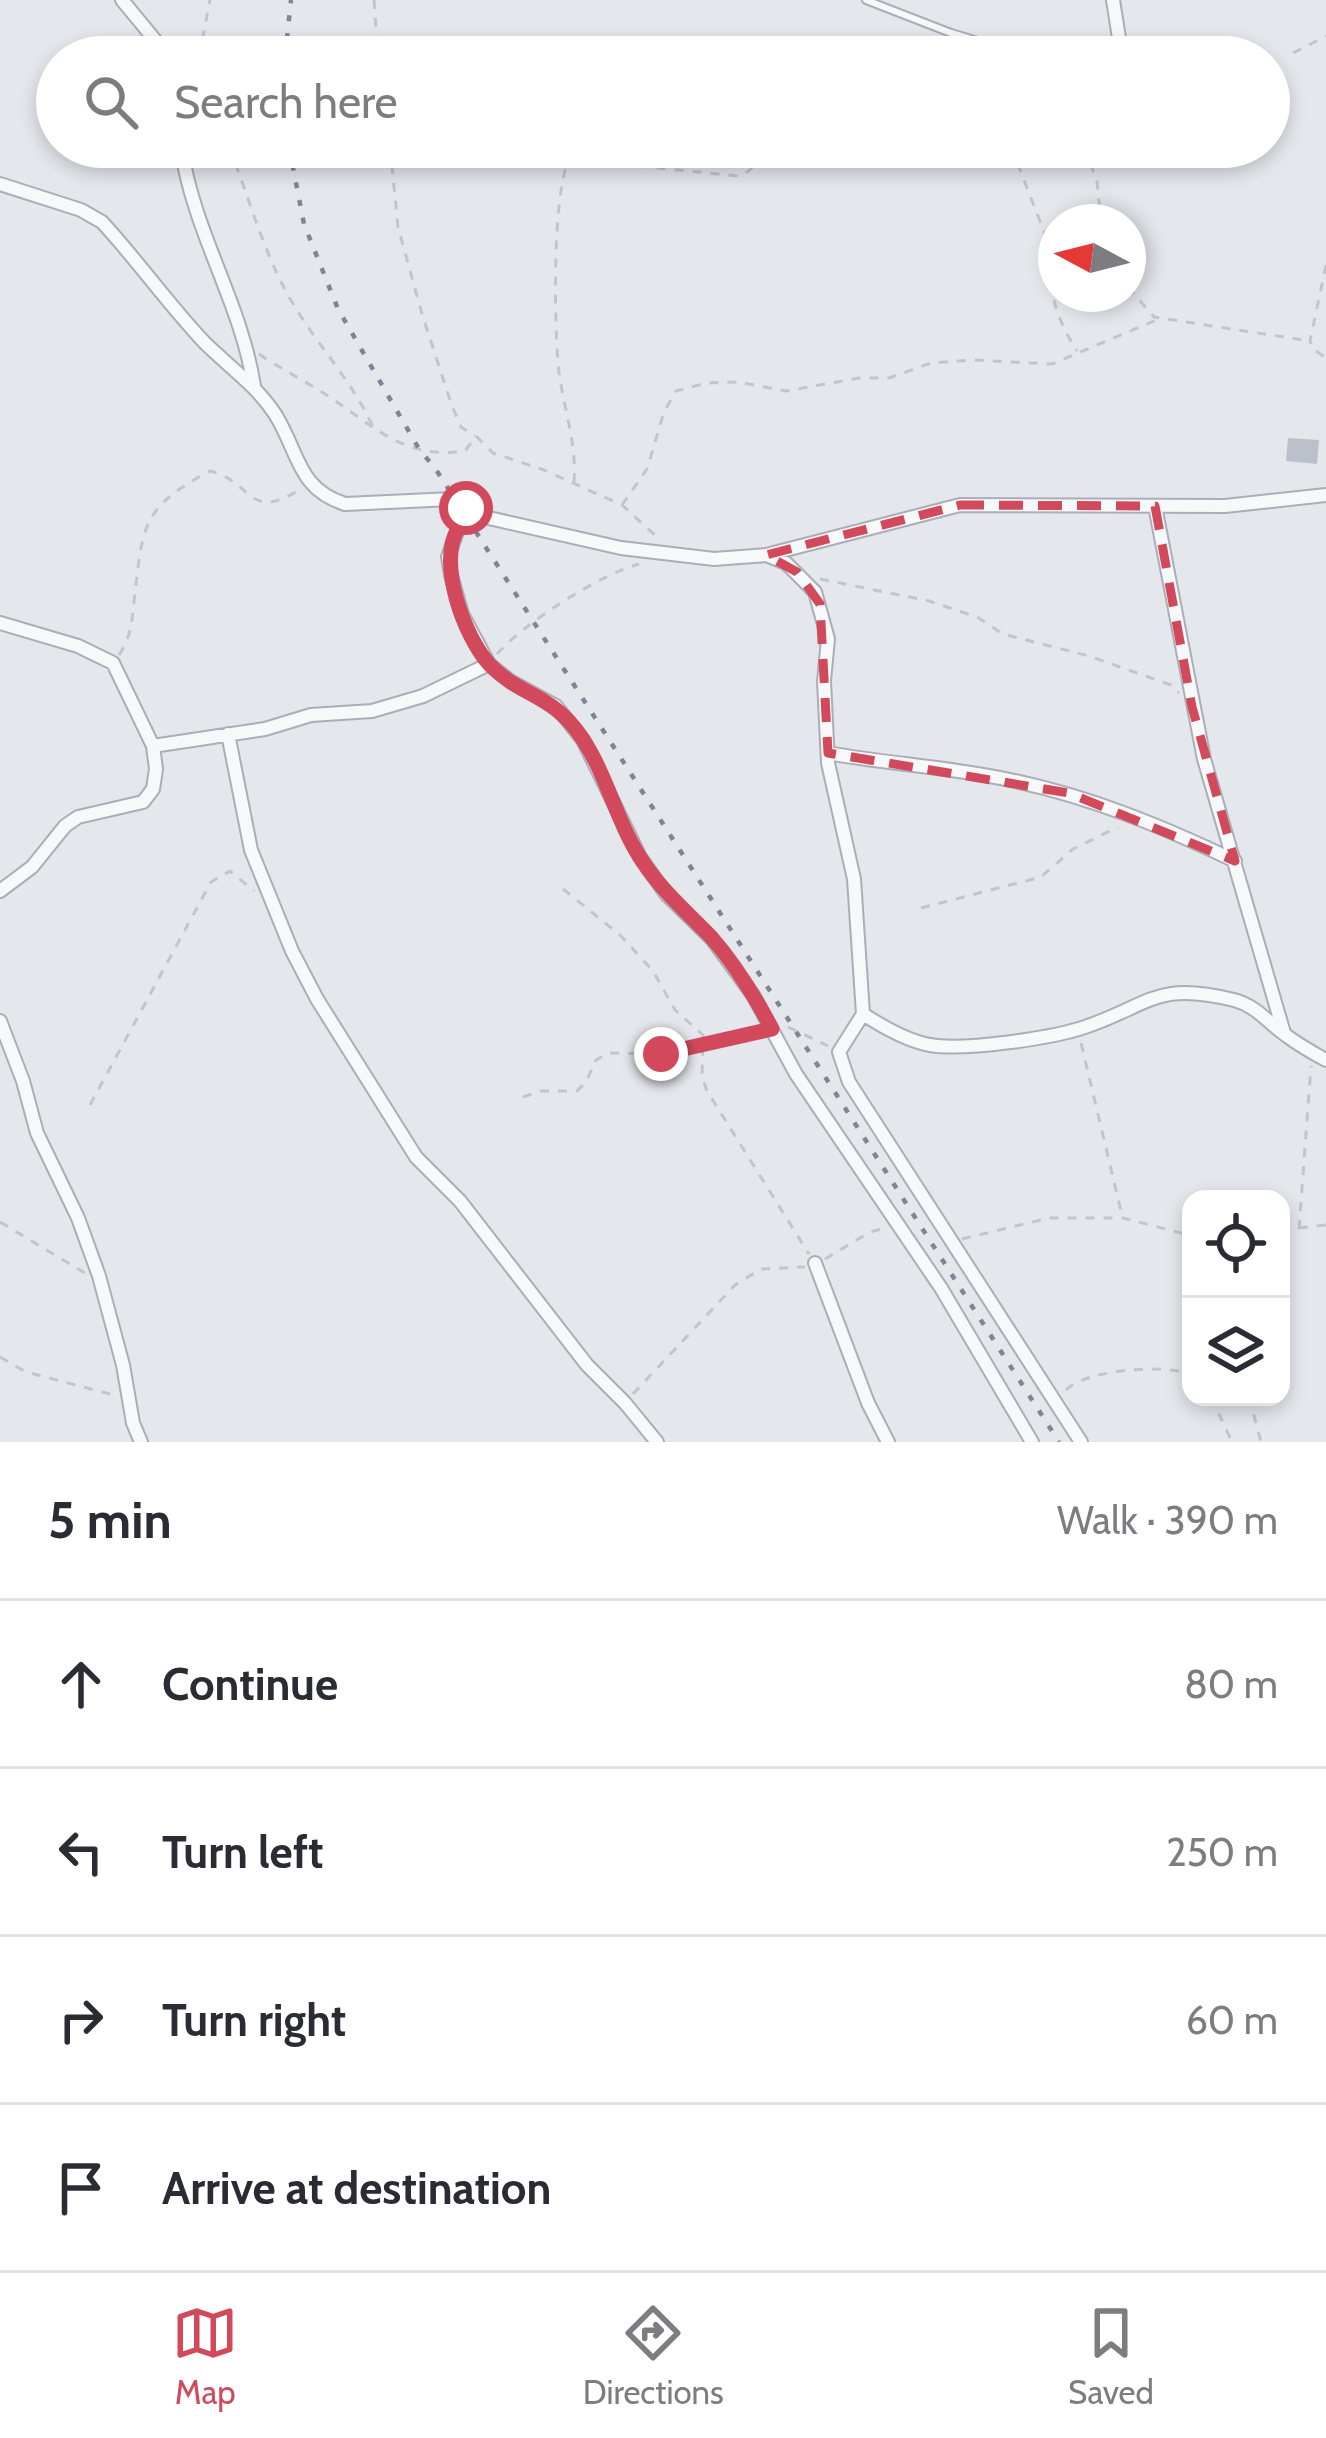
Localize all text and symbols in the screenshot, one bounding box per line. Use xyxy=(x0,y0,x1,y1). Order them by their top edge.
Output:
search box xyxy=(36,36,1290,168)
icon: search xyxy=(78,69,144,135)
text: Search here xyxy=(174,75,398,129)
north arrow xyxy=(1038,204,1146,312)
route start xyxy=(439,481,493,535)
route end xyxy=(634,1027,688,1081)
map controls xyxy=(1182,1190,1290,1406)
button: locate xyxy=(1182,1190,1290,1298)
button: layers xyxy=(1182,1298,1290,1406)
text: 5 min xyxy=(48,1489,172,1551)
text: Walk · 390 m xyxy=(1057,1496,1278,1544)
icon: ahead xyxy=(48,1651,114,1717)
text: Continue xyxy=(162,1657,338,1711)
text: 80 m xyxy=(1184,1660,1278,1708)
icon: left xyxy=(48,1819,114,1885)
text: Turn left xyxy=(162,1825,324,1879)
text: 250 m xyxy=(1166,1828,1278,1876)
icon: right xyxy=(48,1987,114,2053)
text: Turn right xyxy=(162,1993,346,2047)
text: 60 m xyxy=(1186,1996,1278,2044)
icon: arrive xyxy=(48,2155,114,2221)
text: Arrive at destination xyxy=(162,2161,551,2215)
tab: Map xyxy=(172,2300,238,2412)
tab: Directions xyxy=(583,2300,724,2412)
tab: Saved xyxy=(1068,2300,1154,2412)

